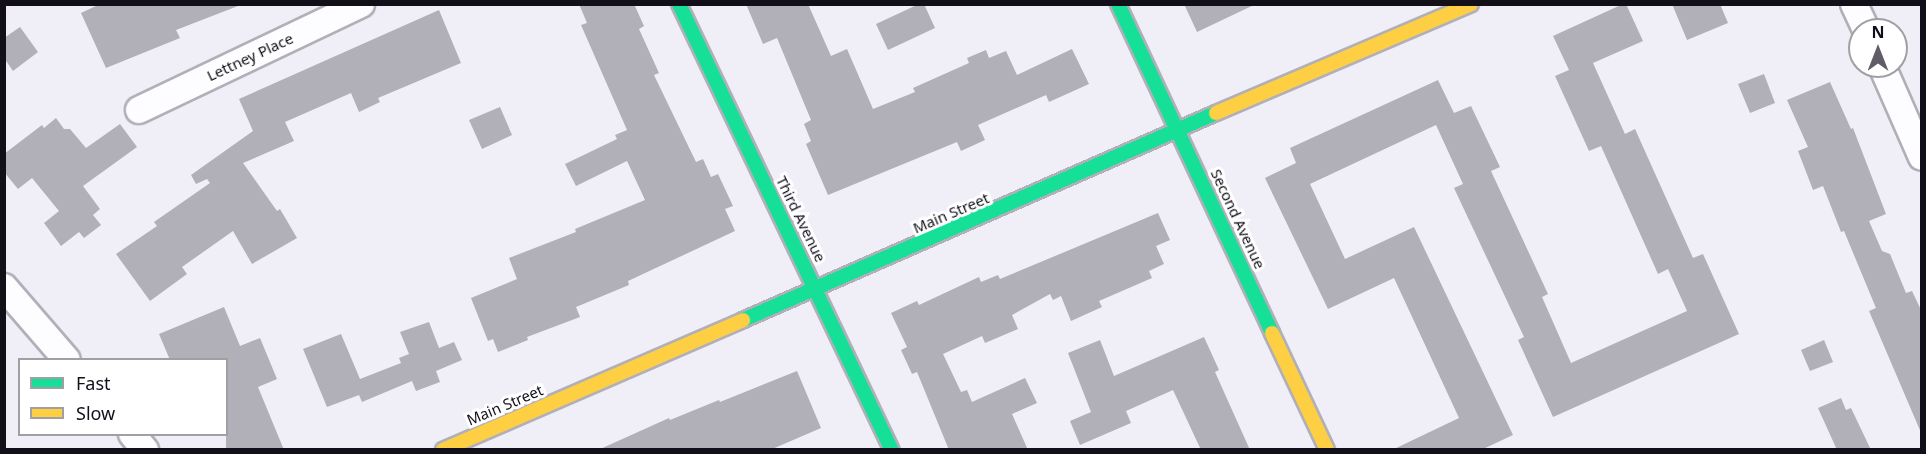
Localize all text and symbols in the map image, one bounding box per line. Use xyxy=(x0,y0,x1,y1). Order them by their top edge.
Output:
north arrow xyxy=(1848,18,1908,78)
text: N xyxy=(1871,21,1885,43)
street label: Lettney Place xyxy=(204,29,296,85)
street label: Second Avenue xyxy=(1207,166,1269,272)
street label: Third Avenue xyxy=(772,173,830,265)
street label: Main Street xyxy=(910,189,992,237)
legend xyxy=(18,358,228,436)
text: Fast xyxy=(76,371,111,395)
street label: Main Street xyxy=(464,381,546,429)
text: Slow xyxy=(76,401,115,425)

